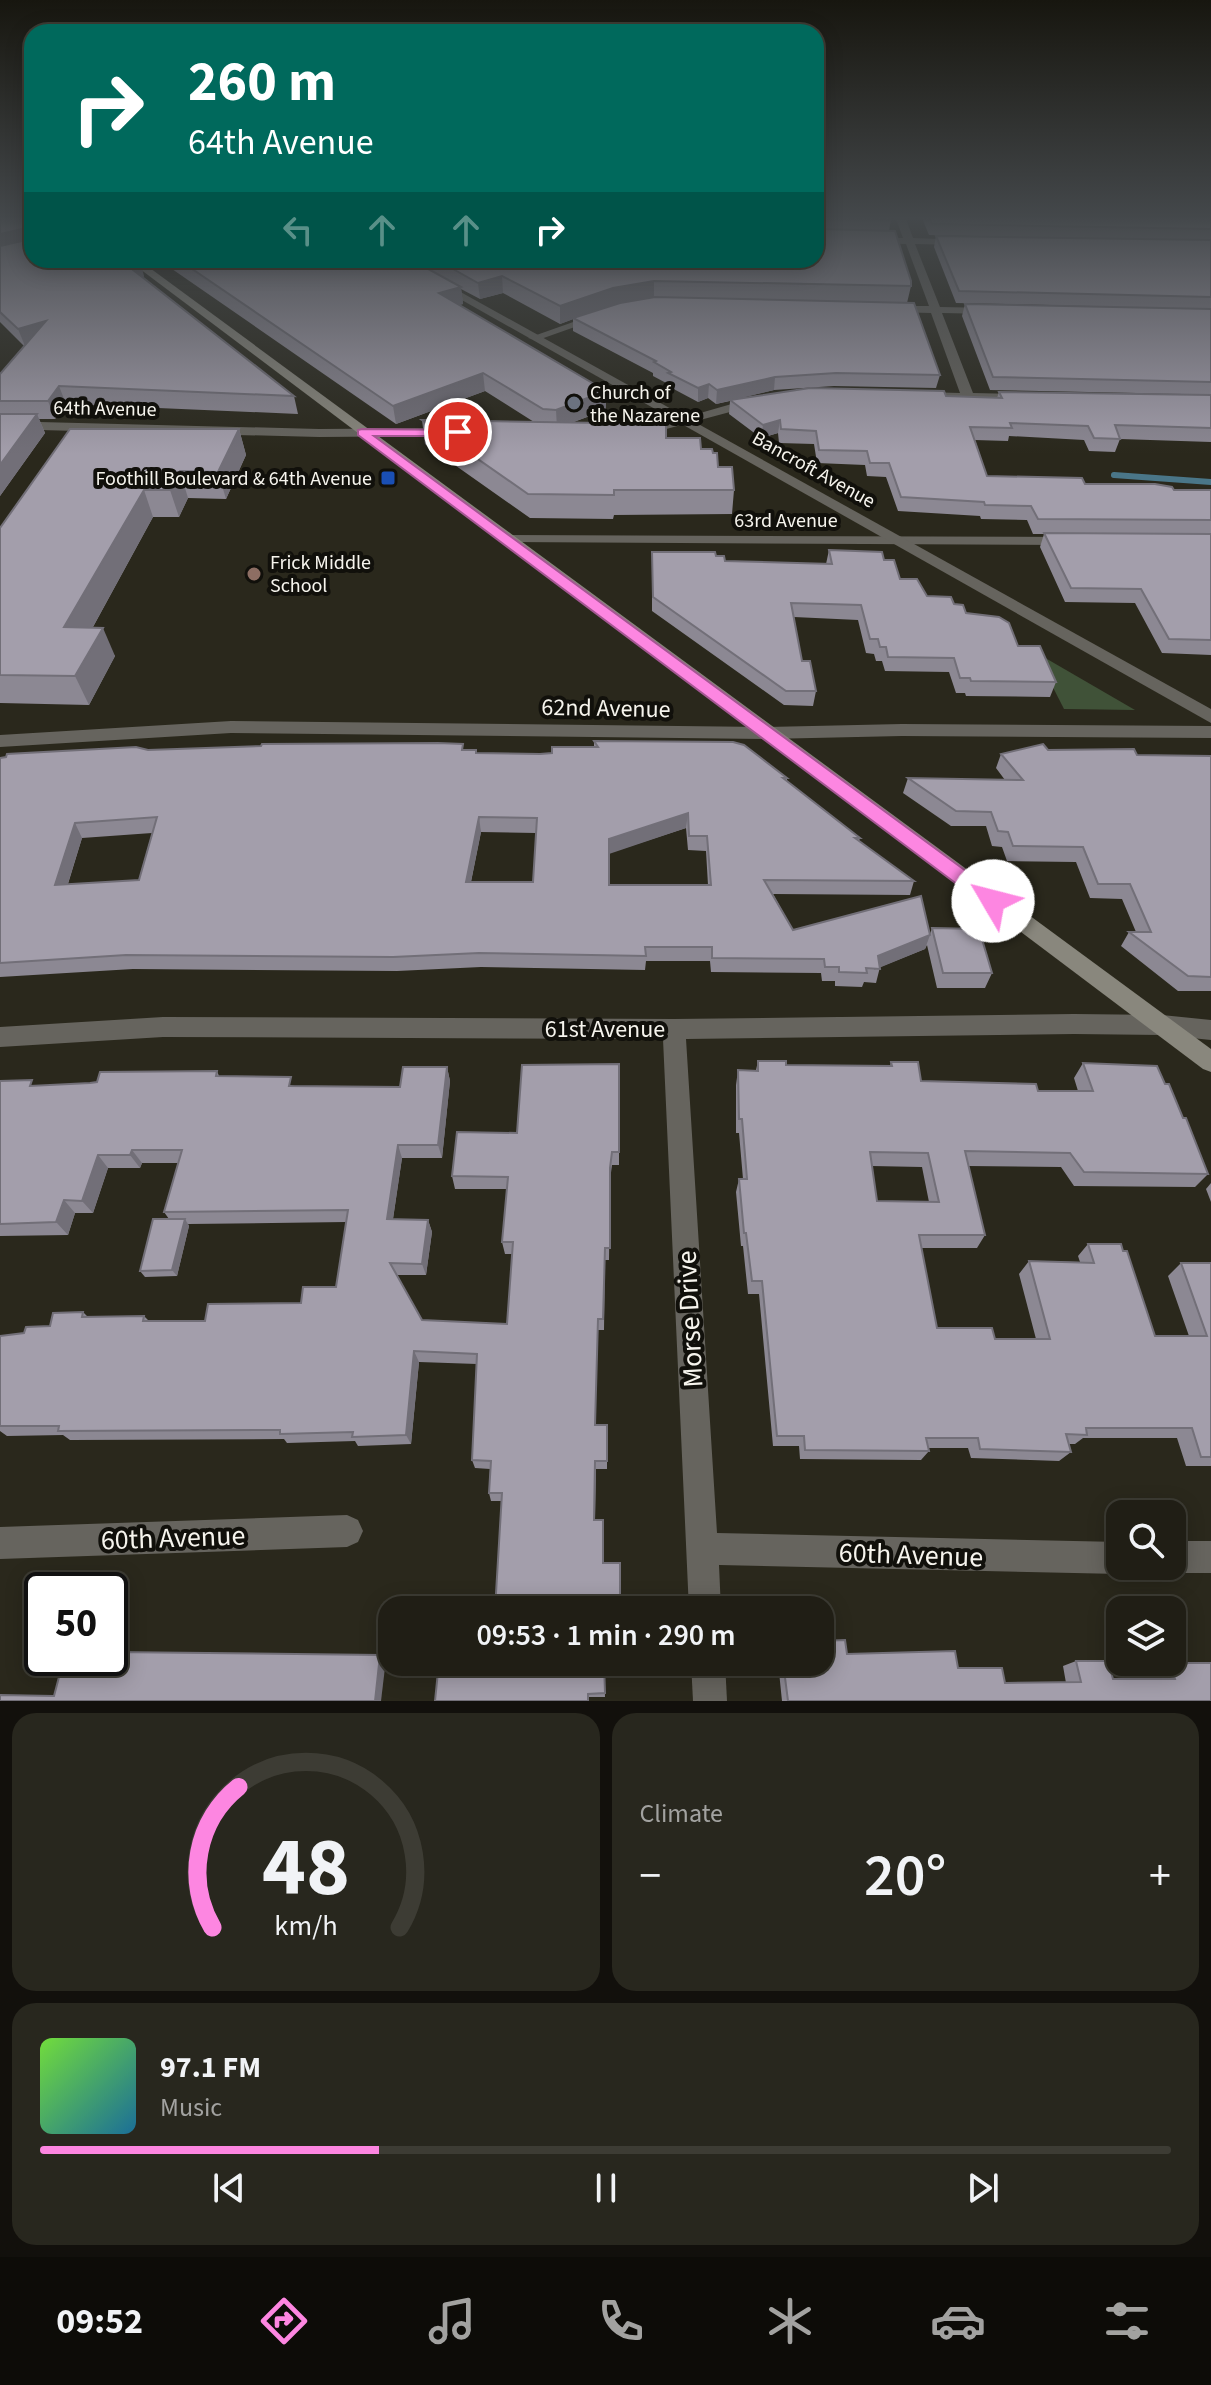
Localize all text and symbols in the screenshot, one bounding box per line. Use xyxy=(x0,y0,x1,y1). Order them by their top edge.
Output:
text: 260 m xyxy=(188,43,336,122)
icon: right xyxy=(56,56,160,160)
text: 64th Avenue xyxy=(188,117,374,168)
icon: left xyxy=(276,208,320,252)
icon: ahead xyxy=(360,208,404,252)
icon: ahead xyxy=(444,208,488,252)
icon: right xyxy=(528,208,572,252)
place label: Church of the Nazarene xyxy=(590,379,700,430)
street label: 64th Avenue xyxy=(53,394,157,424)
marker: Church of the Nazarene xyxy=(565,394,583,412)
pin xyxy=(424,398,492,466)
icon: arrive xyxy=(436,410,480,454)
street label: Bancroft Avenue xyxy=(747,424,880,515)
place label: Foothill Boulevard & 64th Avenue xyxy=(95,465,372,493)
marker: Foothill Boulevard & 64th Avenue xyxy=(379,469,397,487)
street label: 63rd Avenue xyxy=(734,507,838,535)
place label: Frick Middle School xyxy=(270,549,371,600)
marker: Frick Middle School xyxy=(245,565,263,583)
street label: 62nd Avenue xyxy=(541,690,671,727)
position arrow xyxy=(951,859,1035,943)
street label: 61st Avenue xyxy=(545,1012,665,1047)
street label: Morse Drive xyxy=(666,1249,714,1388)
map controls xyxy=(1106,1500,1186,1676)
button: search xyxy=(1106,1500,1186,1580)
street label: 60th Avenue xyxy=(100,1515,246,1561)
street label: 60th Avenue xyxy=(838,1532,984,1578)
speed limit sign: 50 xyxy=(24,1572,128,1676)
button: layers xyxy=(1106,1596,1186,1676)
text: 09:53 · 1 min · 290 m xyxy=(476,1614,736,1657)
text: Climate xyxy=(640,1795,723,1832)
text: 48 xyxy=(262,1809,350,1927)
text: 20° xyxy=(864,1834,946,1919)
text: − xyxy=(640,1845,661,1908)
text: + xyxy=(1149,1845,1171,1908)
text: km/h xyxy=(274,1906,337,1946)
text: 97.1 FM xyxy=(160,2046,261,2089)
text: Music xyxy=(160,2089,222,2126)
icon: previous xyxy=(207,2166,251,2210)
icon: pause xyxy=(584,2166,628,2210)
icon: next xyxy=(961,2166,1005,2210)
icon: directions xyxy=(256,2293,312,2349)
icon: music xyxy=(424,2293,480,2349)
icon: phone xyxy=(593,2293,649,2349)
icon: climate xyxy=(762,2293,818,2349)
icon: car xyxy=(930,2293,986,2349)
icon: filters xyxy=(1099,2293,1155,2349)
text: 09:52 xyxy=(56,2296,143,2347)

